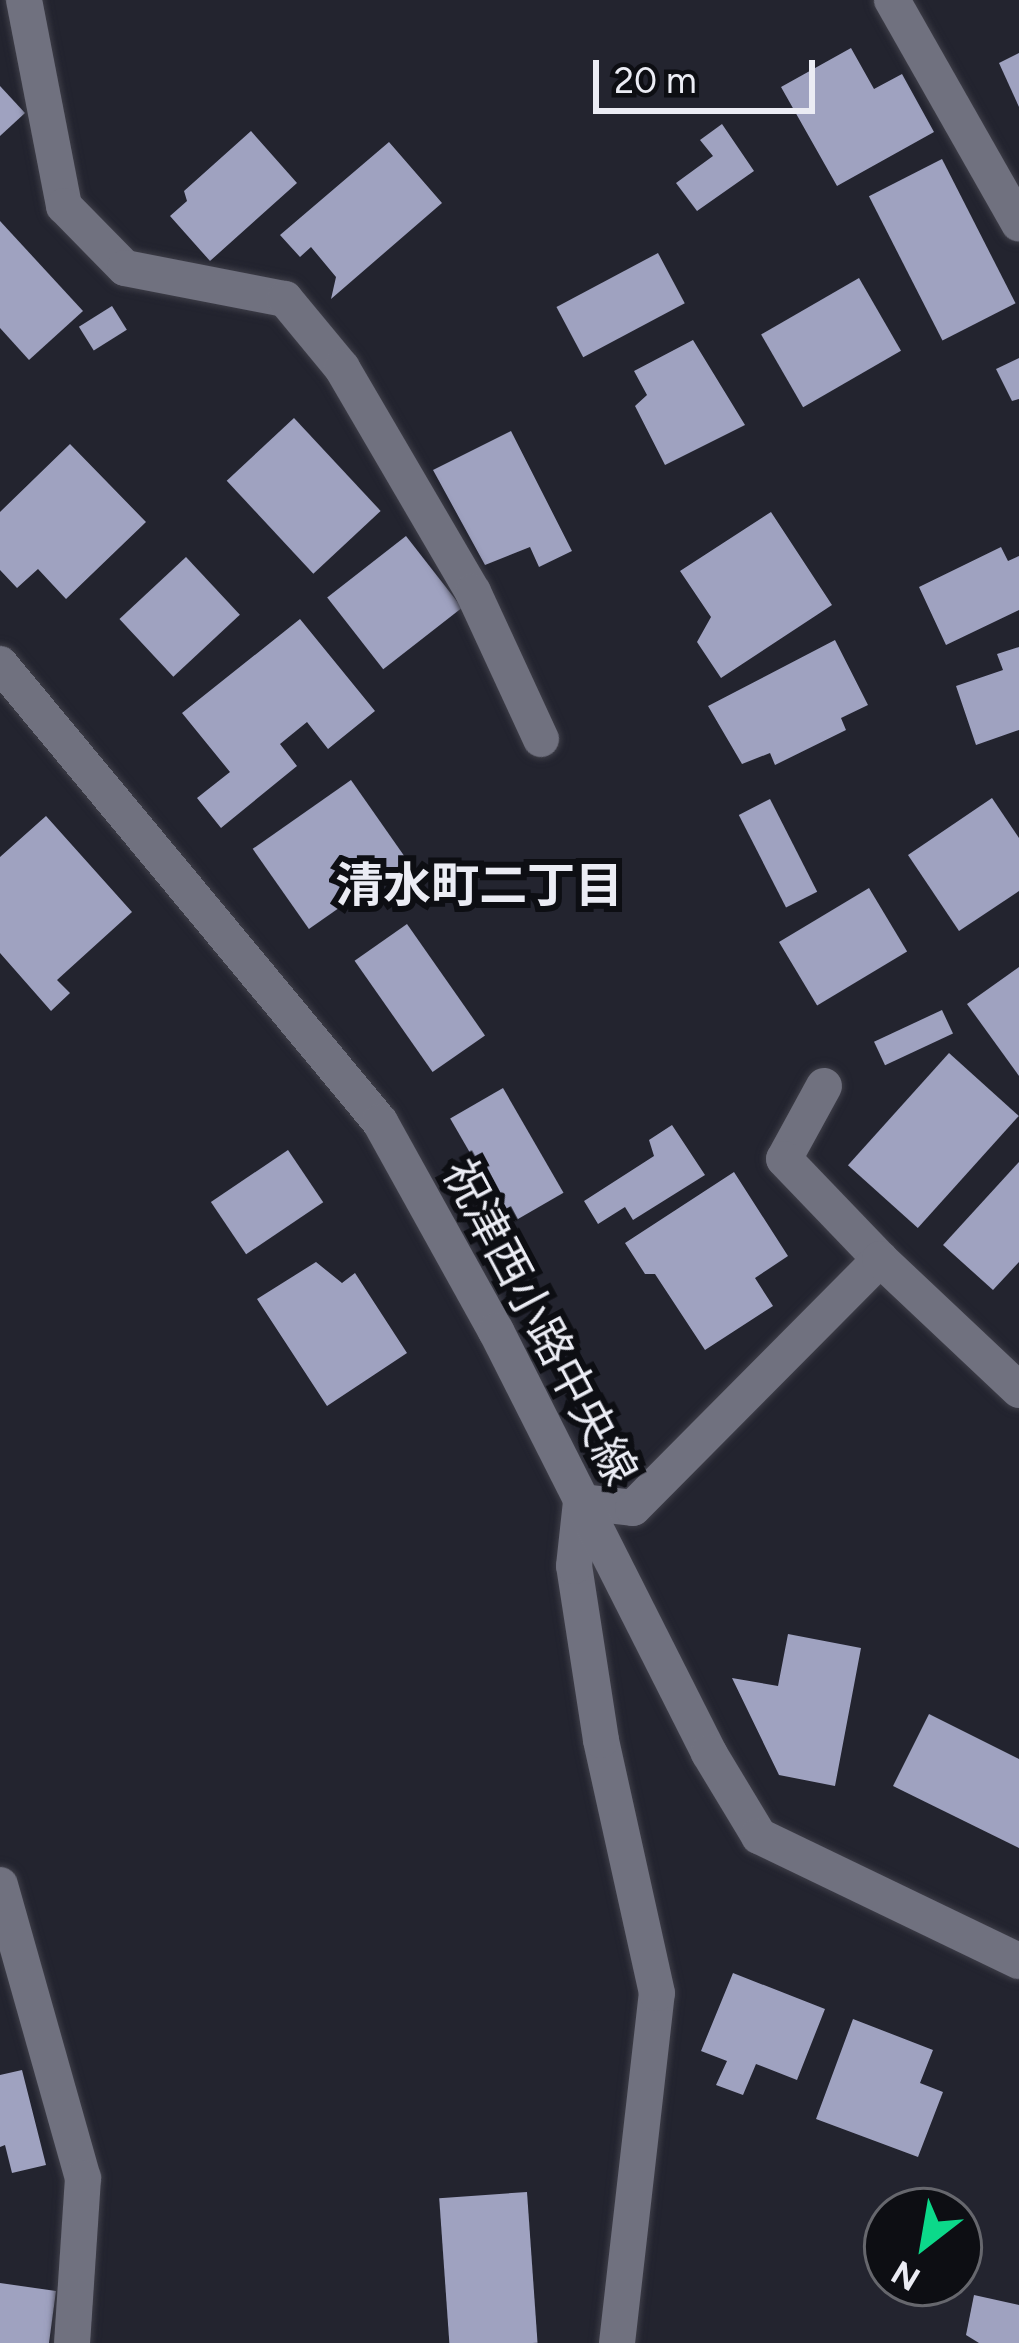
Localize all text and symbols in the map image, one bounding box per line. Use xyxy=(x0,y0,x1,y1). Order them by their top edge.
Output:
scale bar xyxy=(599,36,821,110)
text: 20 m xyxy=(614,59,697,102)
district label: 清水町二丁目 xyxy=(335,857,623,915)
street label: 祝津西小路中央線 xyxy=(432,1150,648,1494)
north arrow xyxy=(863,2187,983,2307)
text: N xyxy=(885,2252,927,2299)

